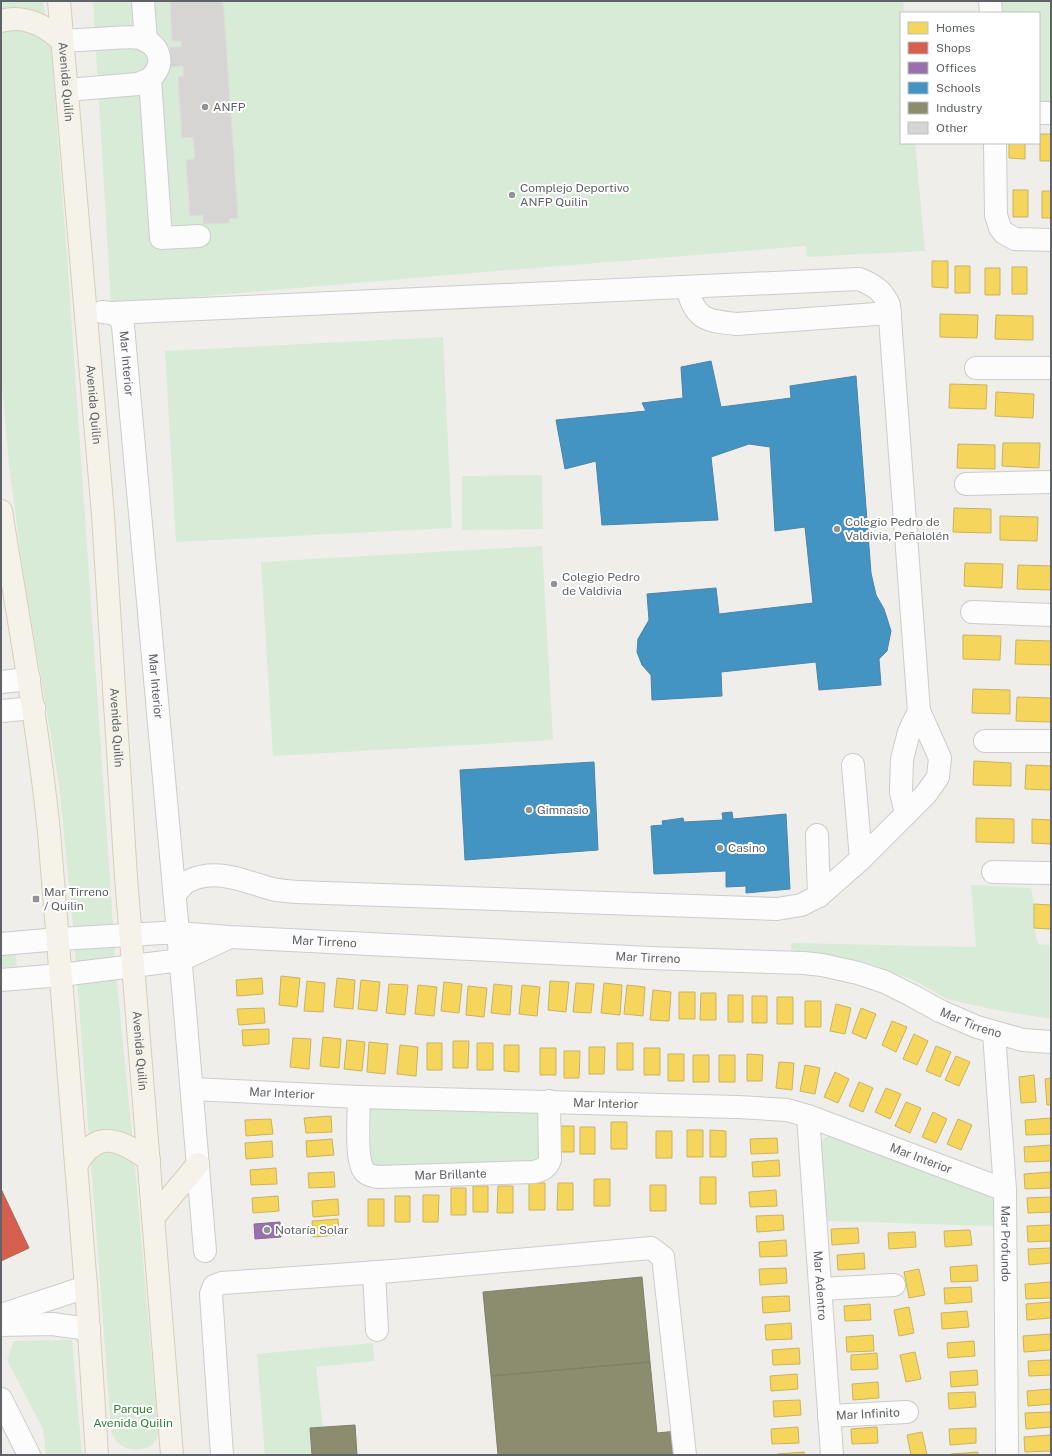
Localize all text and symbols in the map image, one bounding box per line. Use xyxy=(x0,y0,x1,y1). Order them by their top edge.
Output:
legend xyxy=(900,12,1040,144)
text: Homes xyxy=(936,21,975,35)
street label: Avenida Quilín xyxy=(56,41,76,122)
text: Shops xyxy=(936,41,971,55)
text: Offices xyxy=(936,61,976,75)
text: Schools xyxy=(936,81,981,95)
place label: ANFP xyxy=(213,100,246,114)
text: Industry xyxy=(936,101,983,115)
marker: ANFP xyxy=(200,102,210,112)
text: Other xyxy=(936,121,968,135)
place label: Complejo Deportivo ANFP Quilin xyxy=(520,181,630,209)
marker: Complejo Deportivo ANFP Quilin xyxy=(507,190,517,200)
street label: Mar Interior xyxy=(116,330,136,397)
street label: Avenida Quilín xyxy=(83,364,104,445)
place label: Colegio Pedro de Valdivia, Peñalolén xyxy=(845,515,949,543)
marker: Colegio Pedro de Valdivia, Peñalolén xyxy=(832,524,842,534)
place label: Colegio Pedro de Valdivia xyxy=(562,570,640,598)
marker: Colegio Pedro de Valdivia xyxy=(549,579,559,589)
street label: Mar Interior xyxy=(146,653,166,720)
street label: Avenida Quilín xyxy=(107,687,126,768)
place label: Gimnasio xyxy=(537,803,589,817)
marker: Gimnasio xyxy=(524,805,534,815)
place label: Casino xyxy=(728,841,766,855)
marker: Casino xyxy=(715,843,725,853)
place label: Mar Tirreno / Quilin xyxy=(44,885,109,913)
marker: Mar Tirreno / Quilin xyxy=(31,894,41,904)
street label: Mar Tirreno xyxy=(292,933,357,950)
street label: Mar Tirreno xyxy=(615,949,681,966)
street label: Mar Tirreno xyxy=(938,1005,1003,1041)
street label: Avenida Quilín xyxy=(130,1011,150,1091)
street label: Mar Interior xyxy=(249,1085,315,1102)
street label: Mar Interior xyxy=(573,1096,639,1111)
street label: Mar Interior xyxy=(888,1140,954,1177)
street label: Mar Brillante xyxy=(414,1167,487,1183)
street label: Mar Profundo xyxy=(998,1205,1013,1282)
place label: Notaría Solar xyxy=(275,1223,349,1237)
marker: Notaría Solar xyxy=(262,1225,272,1235)
street label: Mar Adentro xyxy=(811,1250,829,1321)
park label: Parque Avenida Quilin xyxy=(93,1402,173,1430)
street label: Mar Infinito xyxy=(836,1405,900,1423)

